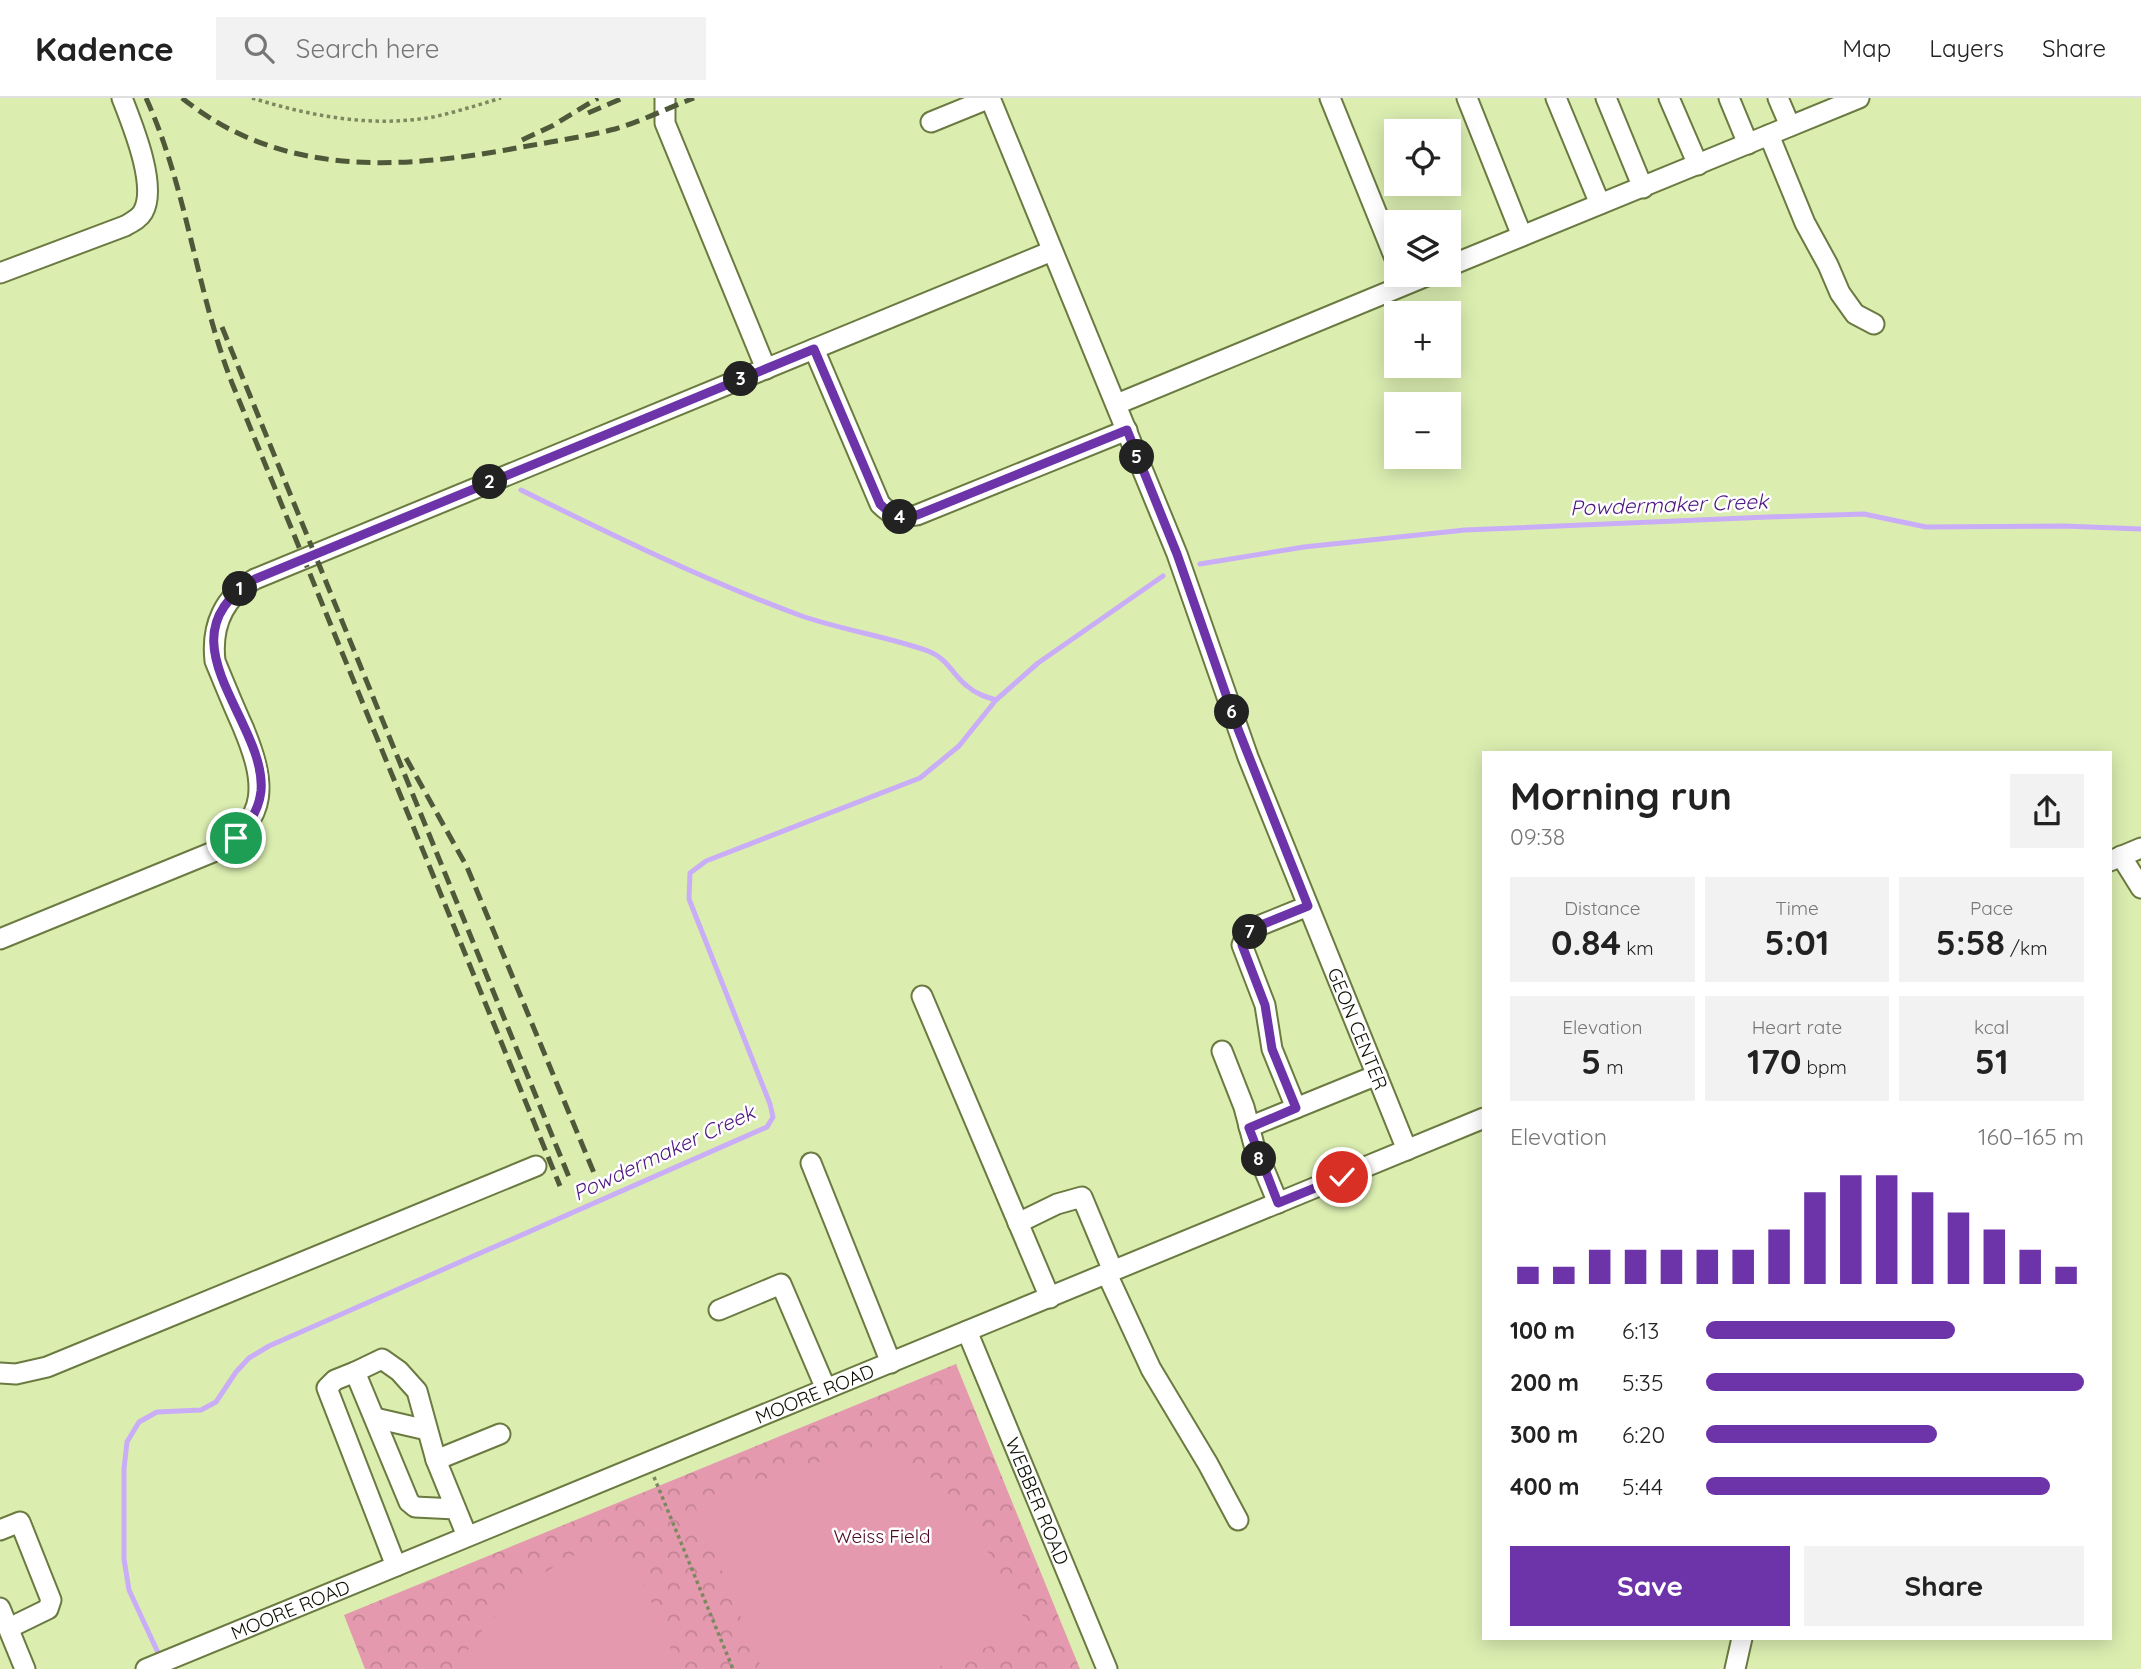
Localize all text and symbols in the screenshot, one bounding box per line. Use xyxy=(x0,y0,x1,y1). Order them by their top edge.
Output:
search box xyxy=(216,17,706,80)
text: Kadence xyxy=(35,28,174,69)
icon: search xyxy=(240,29,278,67)
text: Search here xyxy=(296,32,439,65)
text: Map xyxy=(1842,33,1891,63)
text: Layers xyxy=(1929,33,2004,63)
text: Share xyxy=(2042,33,2106,63)
map controls xyxy=(1384,119,1461,469)
button: locate xyxy=(1384,119,1461,196)
button: layers xyxy=(1384,210,1461,287)
button: + xyxy=(1384,301,1461,378)
pin: 3 xyxy=(724,362,758,396)
text: 3 xyxy=(735,366,746,390)
button: − xyxy=(1384,392,1461,469)
pin: 5 xyxy=(1120,440,1154,474)
text: 5 xyxy=(1131,444,1142,468)
pin: 2 xyxy=(472,464,508,500)
text: 2 xyxy=(484,469,495,493)
water label: Powdermaker Creek xyxy=(1570,487,1770,520)
pin: 4 xyxy=(883,500,918,534)
text: 4 xyxy=(894,504,905,528)
pin: 1 xyxy=(222,572,258,606)
text: 1 xyxy=(236,576,243,600)
pin: 6 xyxy=(1214,694,1250,730)
text: 6 xyxy=(1226,699,1237,723)
text: Morning run xyxy=(1510,772,1732,820)
button: share xyxy=(2010,774,2084,848)
pin xyxy=(206,808,266,868)
icon: arrive xyxy=(217,819,255,857)
text: 09:38 xyxy=(1510,822,1565,851)
text: Distance xyxy=(1564,896,1640,920)
text: Time xyxy=(1775,896,1819,920)
text: Pace xyxy=(1970,896,2013,920)
pin: 7 xyxy=(1232,914,1268,950)
text: 7 xyxy=(1244,919,1255,943)
text: 0.84 xyxy=(1551,920,1621,964)
text: 5:01 xyxy=(1765,920,1829,964)
text: 5:58 xyxy=(1936,920,2005,964)
text: km xyxy=(1621,936,1654,960)
text: /km xyxy=(2005,936,2048,960)
street label: GEON CENTER xyxy=(1322,964,1393,1093)
text: Elevation xyxy=(1562,1015,1642,1039)
text: Heart rate xyxy=(1752,1015,1842,1039)
text: kcal xyxy=(1974,1015,2009,1039)
text: 5 xyxy=(1581,1039,1601,1083)
text: 170 xyxy=(1747,1039,1801,1083)
text: 51 xyxy=(1975,1039,2009,1083)
text: m xyxy=(1601,1055,1624,1079)
text: bpm xyxy=(1801,1055,1847,1079)
water label: Powdermaker Creek xyxy=(568,1098,760,1206)
text: Elevation xyxy=(1510,1122,1607,1151)
text: 160–165 m xyxy=(1978,1122,2084,1151)
pin: 8 xyxy=(1242,1142,1276,1176)
text: 8 xyxy=(1253,1146,1264,1170)
pin xyxy=(1312,1147,1372,1207)
icon: check xyxy=(1323,1158,1361,1196)
text: 100 m xyxy=(1510,1316,1575,1345)
text: 6:13 xyxy=(1622,1316,1659,1345)
street label: MOORE ROAD xyxy=(751,1359,878,1429)
text: 200 m xyxy=(1510,1368,1579,1397)
text: 5:35 xyxy=(1622,1368,1663,1397)
text: 300 m xyxy=(1510,1420,1578,1449)
text: 6:20 xyxy=(1622,1420,1665,1449)
street label: WEBBER ROAD xyxy=(1000,1434,1074,1568)
text: 400 m xyxy=(1510,1472,1579,1501)
text: 5:44 xyxy=(1622,1472,1663,1501)
park label: Weiss Field xyxy=(833,1524,931,1548)
button: Save xyxy=(1510,1546,1790,1626)
button: Share xyxy=(1804,1546,2084,1626)
street label: MOORE ROAD xyxy=(227,1574,353,1645)

